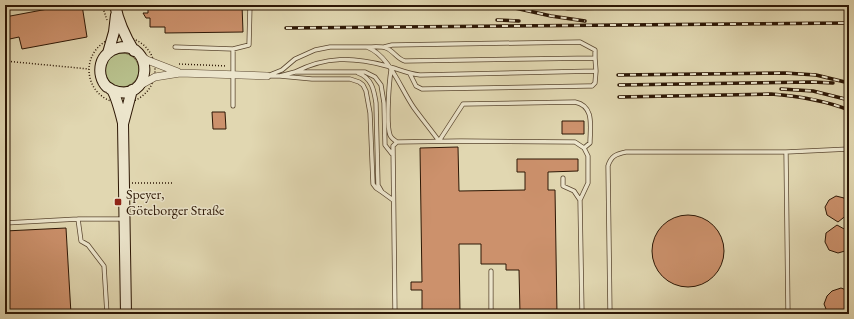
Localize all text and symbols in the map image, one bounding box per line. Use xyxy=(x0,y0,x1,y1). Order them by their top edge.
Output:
place label: Speyer, Göteborger Straße xyxy=(126,185,225,219)
marker: Speyer, Göteborger Straße xyxy=(113,197,123,207)

